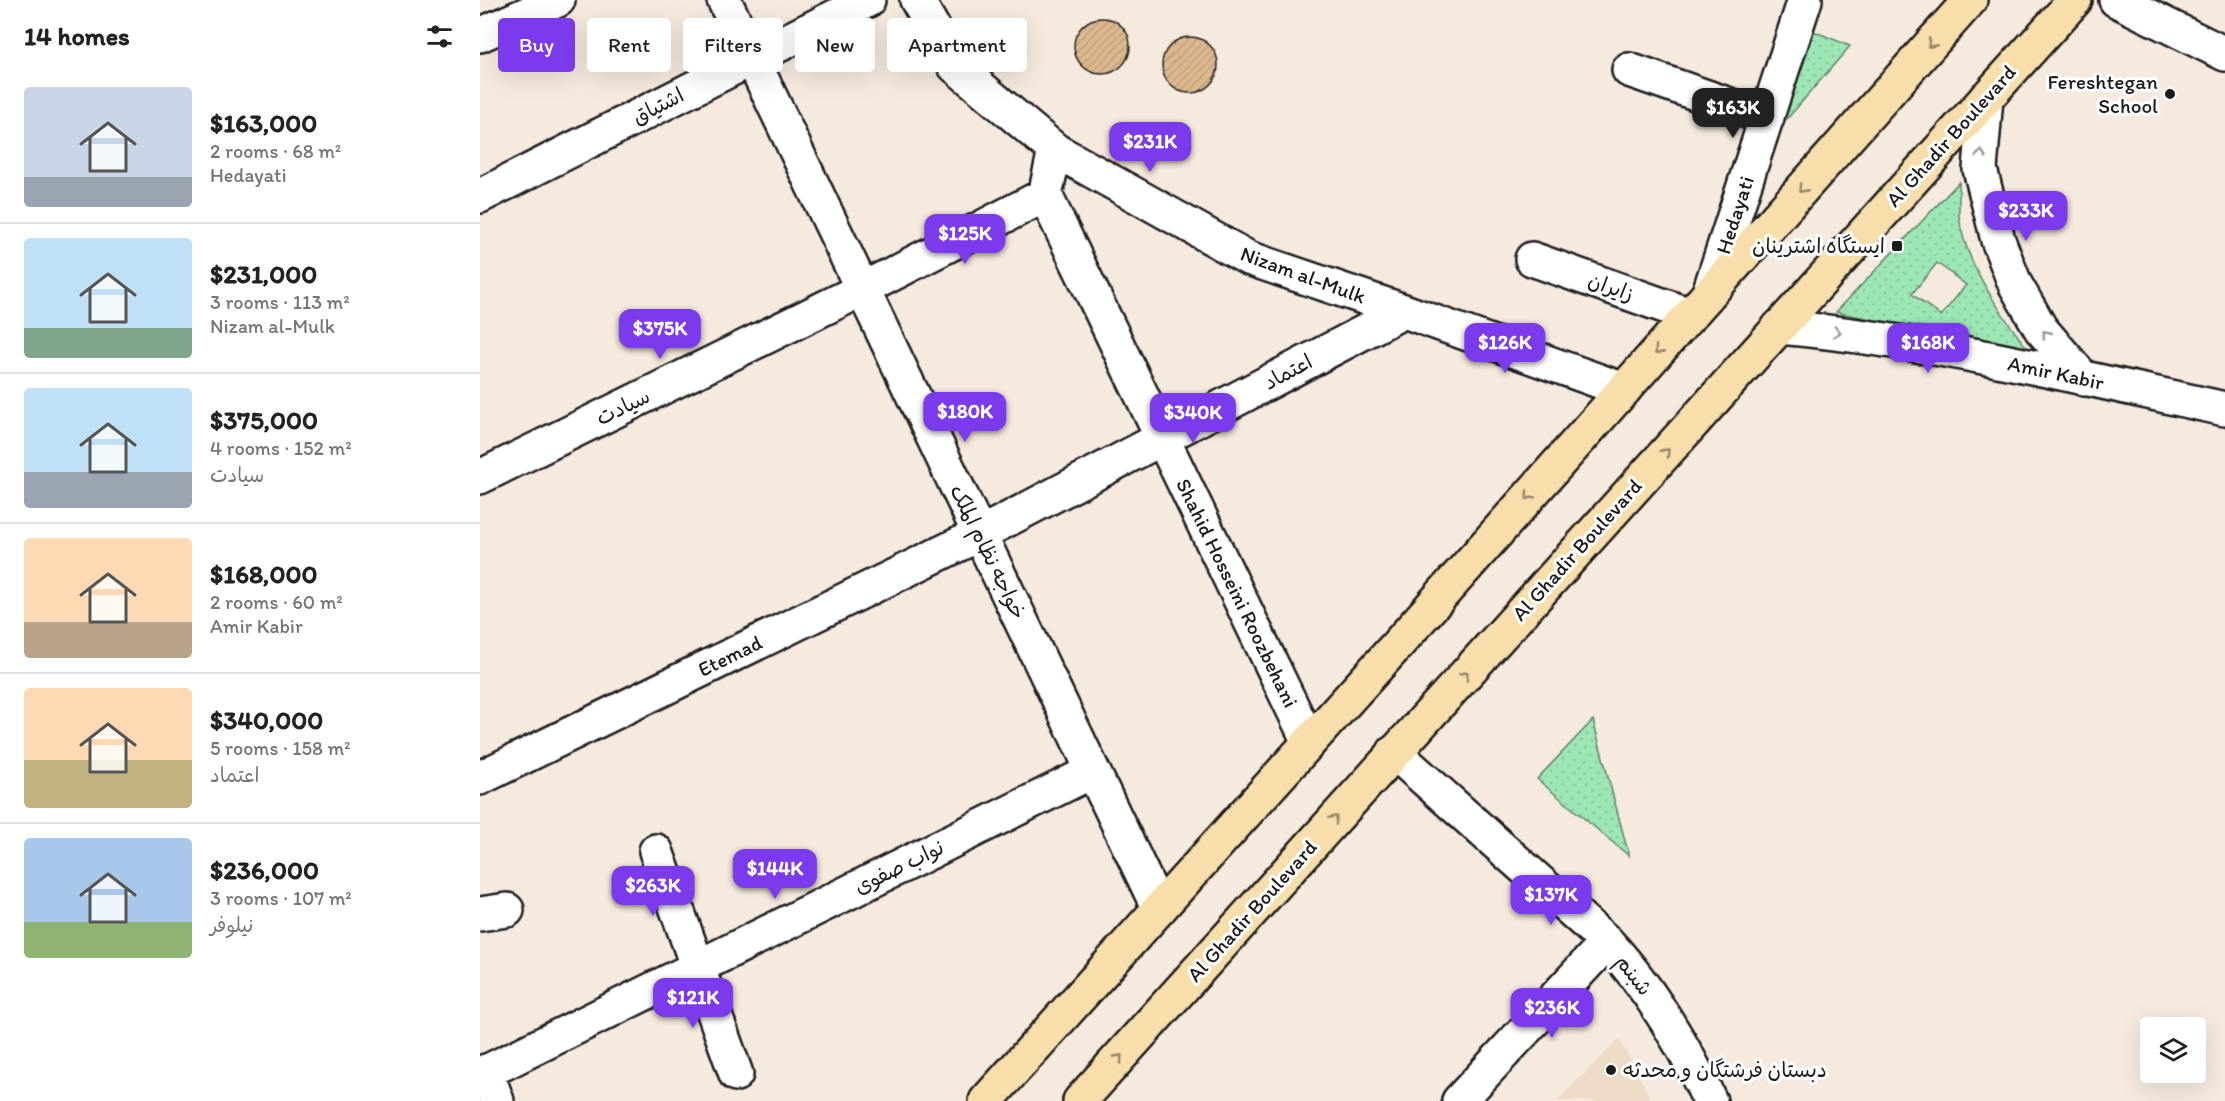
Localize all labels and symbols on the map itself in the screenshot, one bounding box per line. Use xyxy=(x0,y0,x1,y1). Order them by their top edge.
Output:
one-way arrow xyxy=(1927,37,1938,48)
street label: Al Ghadir Boulevard xyxy=(1880,60,2021,212)
place label: Fereshtegan School xyxy=(2048,69,2158,118)
street label: اشتیاق xyxy=(628,82,688,129)
marker: Fereshtegan School xyxy=(2163,87,2177,101)
pin: $163K xyxy=(1691,88,1775,139)
pin: $231K xyxy=(1108,122,1192,173)
one-way arrow xyxy=(1974,149,1987,158)
street label: Hedayati xyxy=(1710,173,1759,257)
one-way arrow xyxy=(1798,183,1809,193)
pin: $233K xyxy=(1984,191,2068,242)
pin: $125K xyxy=(923,214,1007,265)
place label: ایستگاه اشترینان xyxy=(1752,233,1885,258)
marker: ایستگاه اشترینان xyxy=(1890,239,1904,253)
street label: Nizam al-Mulk xyxy=(1237,240,1369,309)
street label: زایران xyxy=(1585,267,1637,306)
pin: $375K xyxy=(618,309,702,360)
pin: $126K xyxy=(1463,323,1547,374)
pin: $168K xyxy=(1886,323,1970,374)
one-way arrow xyxy=(1832,326,1842,338)
one-way arrow xyxy=(2042,330,2053,341)
one-way arrow xyxy=(1654,344,1665,355)
street label: اعتماد xyxy=(1259,348,1317,395)
street label: Amir Kabir xyxy=(2006,350,2107,395)
street label: سیادت xyxy=(592,383,654,430)
pin: $180K xyxy=(923,392,1007,443)
pin: $340K xyxy=(1151,393,1235,444)
one-way arrow xyxy=(1659,448,1670,459)
street label: Shahid Hosseini Roozbehani xyxy=(1171,474,1304,711)
street label: Al Ghadir Boulevard xyxy=(1506,474,1647,626)
street label: خواجه نظام الملک xyxy=(941,480,1032,625)
one-way arrow xyxy=(1525,490,1536,500)
street label: Etemad xyxy=(694,629,766,682)
one-way arrow xyxy=(1458,671,1469,681)
one-way arrow xyxy=(1327,815,1338,826)
street label: نواب صفوی xyxy=(850,834,948,900)
street label: Al Ghadir Boulevard xyxy=(1181,835,1322,987)
pin: $144K xyxy=(733,849,817,900)
pin: $263K xyxy=(611,866,695,917)
pin: $137K xyxy=(1509,875,1593,926)
street label: شبنم xyxy=(1608,949,1658,1003)
pin: $121K xyxy=(651,978,735,1029)
pin: $236K xyxy=(1510,988,1594,1039)
one-way arrow xyxy=(1112,1054,1123,1065)
place label: دبستان فرشتگان و محدثه xyxy=(1623,1057,1827,1083)
marker: دبستان فرشتگان و محدثه xyxy=(1604,1063,1618,1077)

